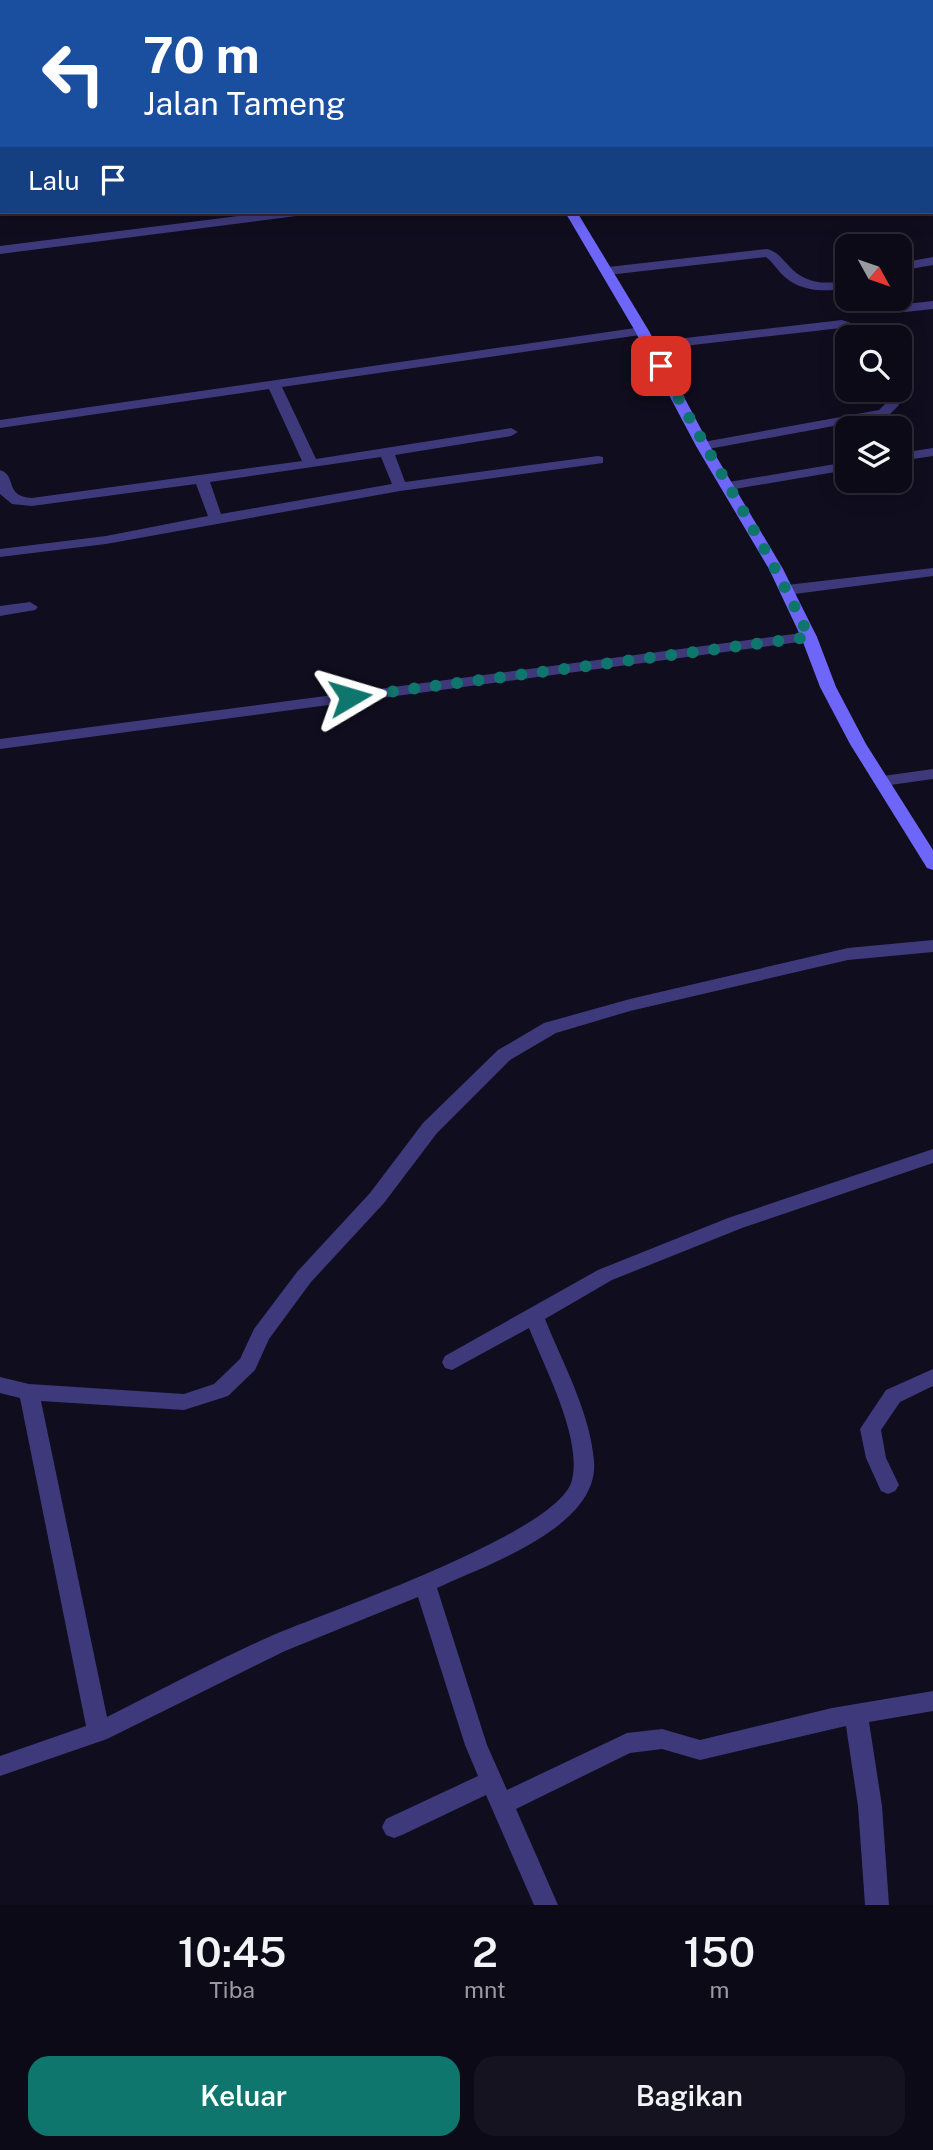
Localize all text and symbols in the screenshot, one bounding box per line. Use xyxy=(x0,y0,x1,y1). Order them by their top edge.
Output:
text: 70 m xyxy=(143,26,260,84)
icon: left xyxy=(28,28,119,119)
text: Jalan Tameng xyxy=(143,85,346,122)
icon: arrive xyxy=(94,161,132,199)
text: Lalu xyxy=(28,165,80,196)
north arrow xyxy=(835,234,912,312)
map controls xyxy=(835,234,912,493)
button: search xyxy=(835,325,912,402)
pin xyxy=(631,336,691,396)
icon: arrive xyxy=(642,347,680,385)
button: layers xyxy=(835,416,912,493)
position arrow xyxy=(313,660,387,734)
text: 10:45 xyxy=(178,1927,286,1976)
text: 2 xyxy=(472,1927,498,1976)
text: 150 xyxy=(684,1927,755,1976)
text: Tiba xyxy=(209,1976,255,2003)
text: mnt xyxy=(464,1976,506,2003)
text: m xyxy=(709,1976,729,2003)
button: Keluar xyxy=(28,2056,460,2136)
button: Bagikan xyxy=(474,2056,905,2136)

